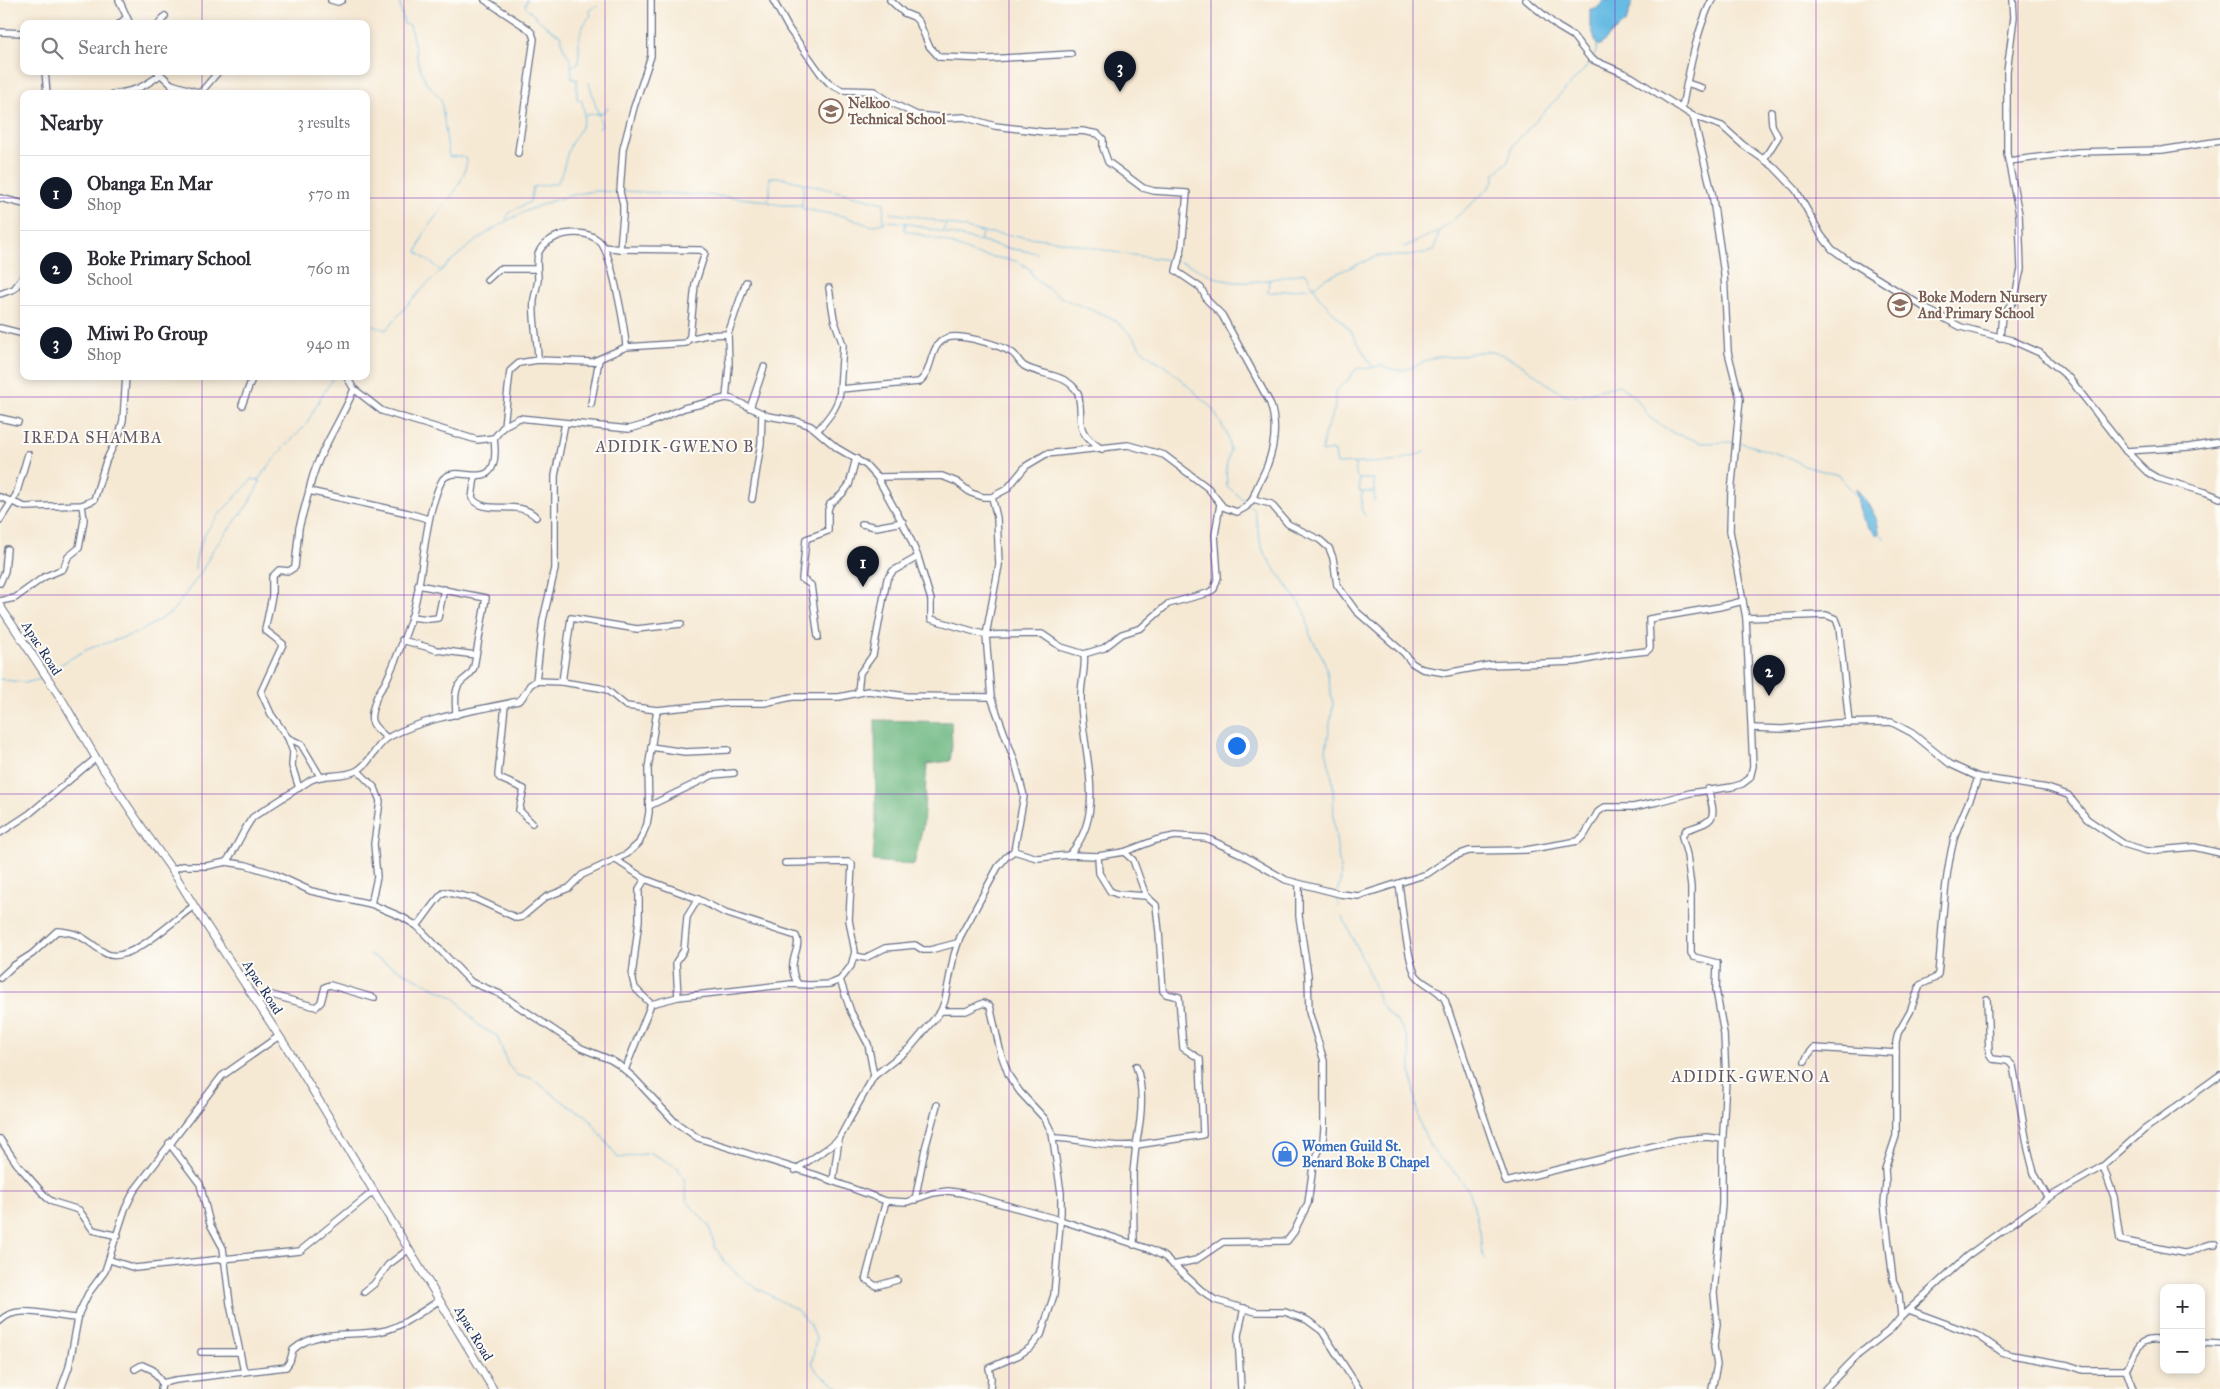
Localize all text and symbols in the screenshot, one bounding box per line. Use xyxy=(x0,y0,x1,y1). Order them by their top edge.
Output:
search box xyxy=(20,20,370,75)
icon: search xyxy=(38,34,66,62)
text: Search here xyxy=(78,36,168,59)
pin: 3 xyxy=(1104,51,1136,92)
place label: Nelkoo Technical School xyxy=(847,95,947,128)
school or university icon: Nelkoo Technical School xyxy=(818,98,844,124)
text: Nearby xyxy=(40,110,103,136)
text: 3 results xyxy=(297,113,350,132)
text: Obanga En Mar xyxy=(87,172,213,195)
text: 1 xyxy=(53,184,59,203)
text: 570 m xyxy=(308,184,350,203)
text: Shop xyxy=(87,195,121,214)
text: Boke Primary School xyxy=(87,247,251,270)
text: 2 xyxy=(52,259,60,278)
text: 760 m xyxy=(307,259,350,278)
text: School xyxy=(87,270,132,289)
place label: Boke Modern Nursery And Primary School xyxy=(1917,289,2048,323)
school or university icon: Boke Modern Nursery And Primary School xyxy=(1887,292,1913,318)
text: Miwi Po Group xyxy=(87,322,208,345)
text: 3 xyxy=(53,334,59,353)
text: 940 m xyxy=(306,334,350,353)
text: Shop xyxy=(87,345,121,364)
district label: IREDA SHAMBA xyxy=(23,428,163,447)
district label: ADIDIK-GWENO B xyxy=(594,437,755,456)
pin: 1 xyxy=(847,546,879,587)
street label: Apac Road xyxy=(17,617,65,679)
pin: 2 xyxy=(1753,655,1785,696)
your location xyxy=(1224,733,1250,759)
street label: Apac Road xyxy=(238,956,286,1018)
district label: ADIDIK-GWENO A xyxy=(1670,1067,1831,1086)
place label: Women Guild St. Benard Boke B Chapel xyxy=(1302,1138,1431,1172)
shop icon: Women Guild St. Benard Boke B Chapel xyxy=(1272,1141,1298,1167)
map controls xyxy=(2160,1284,2205,1374)
button: + xyxy=(2160,1284,2205,1329)
street label: Apac Road xyxy=(450,1302,497,1364)
button: − xyxy=(2160,1329,2205,1374)

